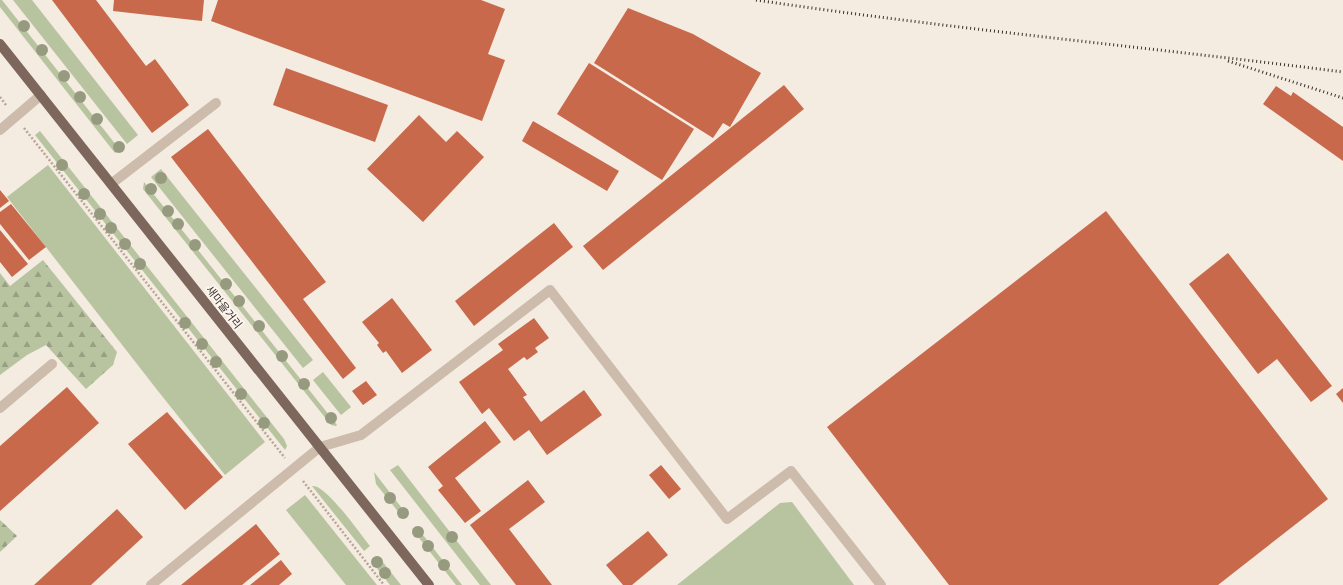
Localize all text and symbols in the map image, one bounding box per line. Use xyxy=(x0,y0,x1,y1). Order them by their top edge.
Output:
street label: 새마을거리 xyxy=(203,283,245,331)

